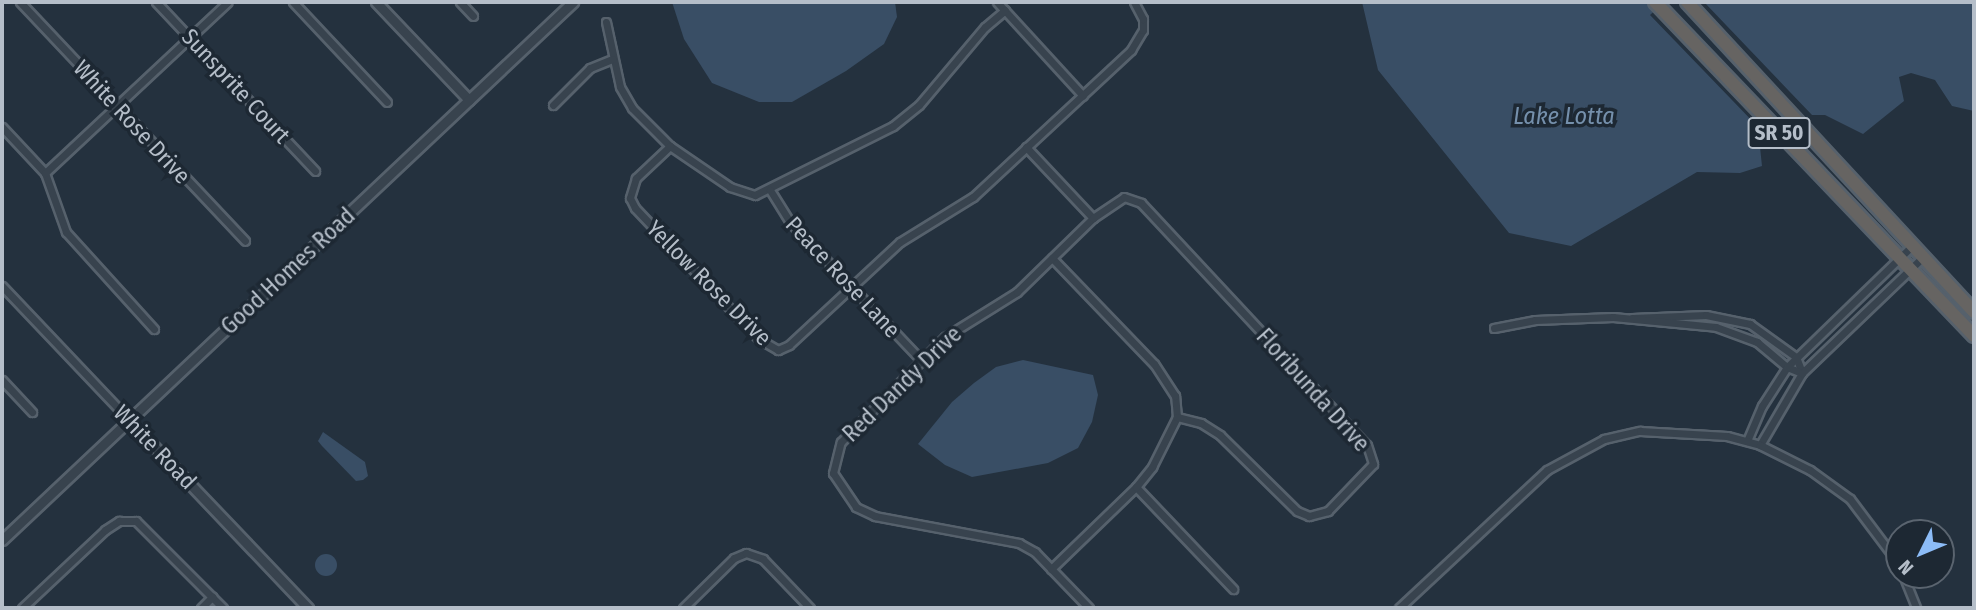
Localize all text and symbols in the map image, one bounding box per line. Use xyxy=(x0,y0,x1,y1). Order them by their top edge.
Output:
street label: Sunsprite Court xyxy=(176,23,296,149)
street label: White Rose Drive xyxy=(68,55,196,189)
water label: Lake Lotta xyxy=(1513,103,1615,131)
road number: SR 50 xyxy=(1748,116,1810,150)
street label: Good Homes Road xyxy=(215,202,361,340)
street label: Peace Rose Lane xyxy=(780,211,906,343)
street label: Yellow Rose Drive xyxy=(641,215,777,351)
street label: Red Dandy Drive xyxy=(837,320,967,448)
street label: Floribunda Drive xyxy=(1251,323,1375,457)
street label: White Road xyxy=(108,399,202,495)
north arrow xyxy=(1885,519,1955,589)
text: N xyxy=(1893,555,1918,579)

